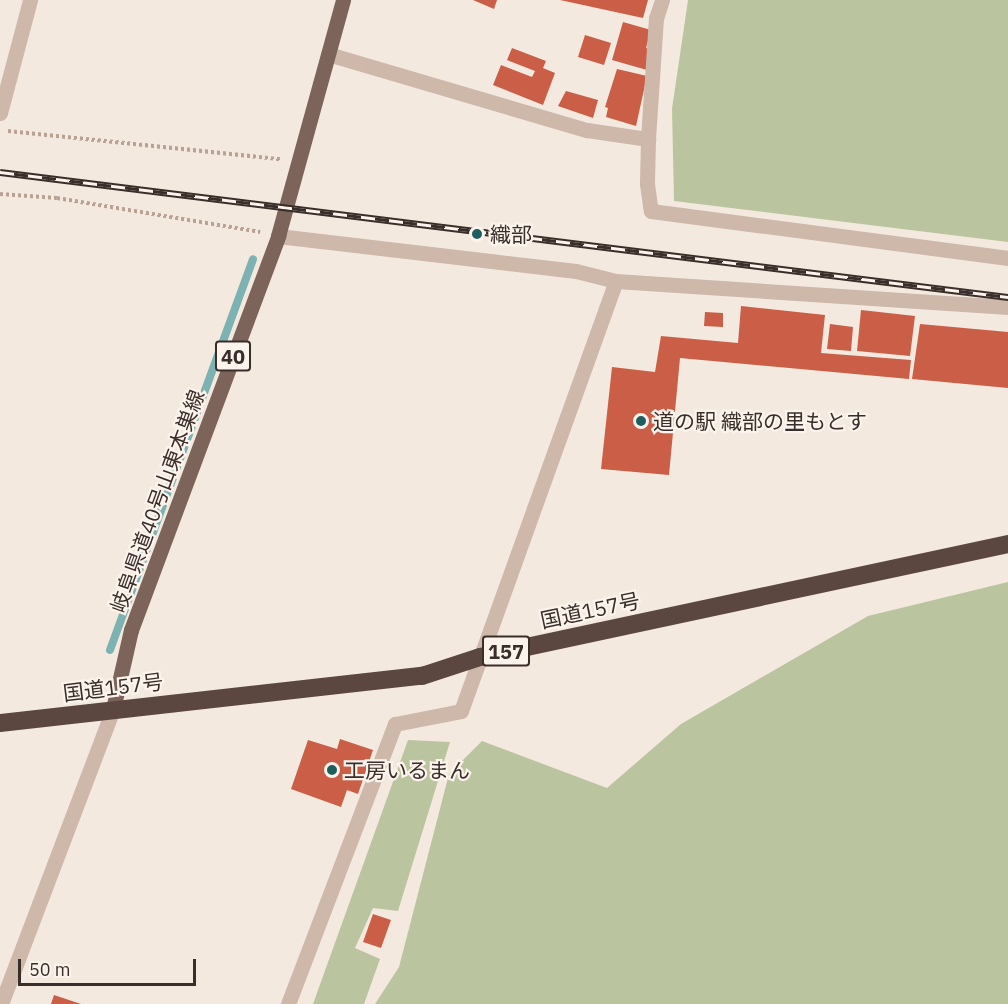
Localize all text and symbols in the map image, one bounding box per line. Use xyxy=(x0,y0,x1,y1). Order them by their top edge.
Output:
place label: 織部 xyxy=(490,221,532,247)
marker: 織部 xyxy=(468,225,486,243)
road number: 40 xyxy=(215,339,251,373)
street label: 岐阜県道40号山東本巣線 xyxy=(105,386,209,616)
place label: 道の駅 織部の里もとす xyxy=(653,408,868,434)
marker: 道の駅 織部の里もとす xyxy=(634,414,648,428)
street label: 国道157号 xyxy=(538,587,642,633)
road number: 157 xyxy=(482,634,530,668)
street label: 国道157号 xyxy=(61,668,165,706)
place label: 工房いるまん xyxy=(344,757,470,783)
marker: 工房いるまん xyxy=(325,763,339,777)
scale bar xyxy=(21,947,200,985)
text: 50 m xyxy=(29,958,71,981)

